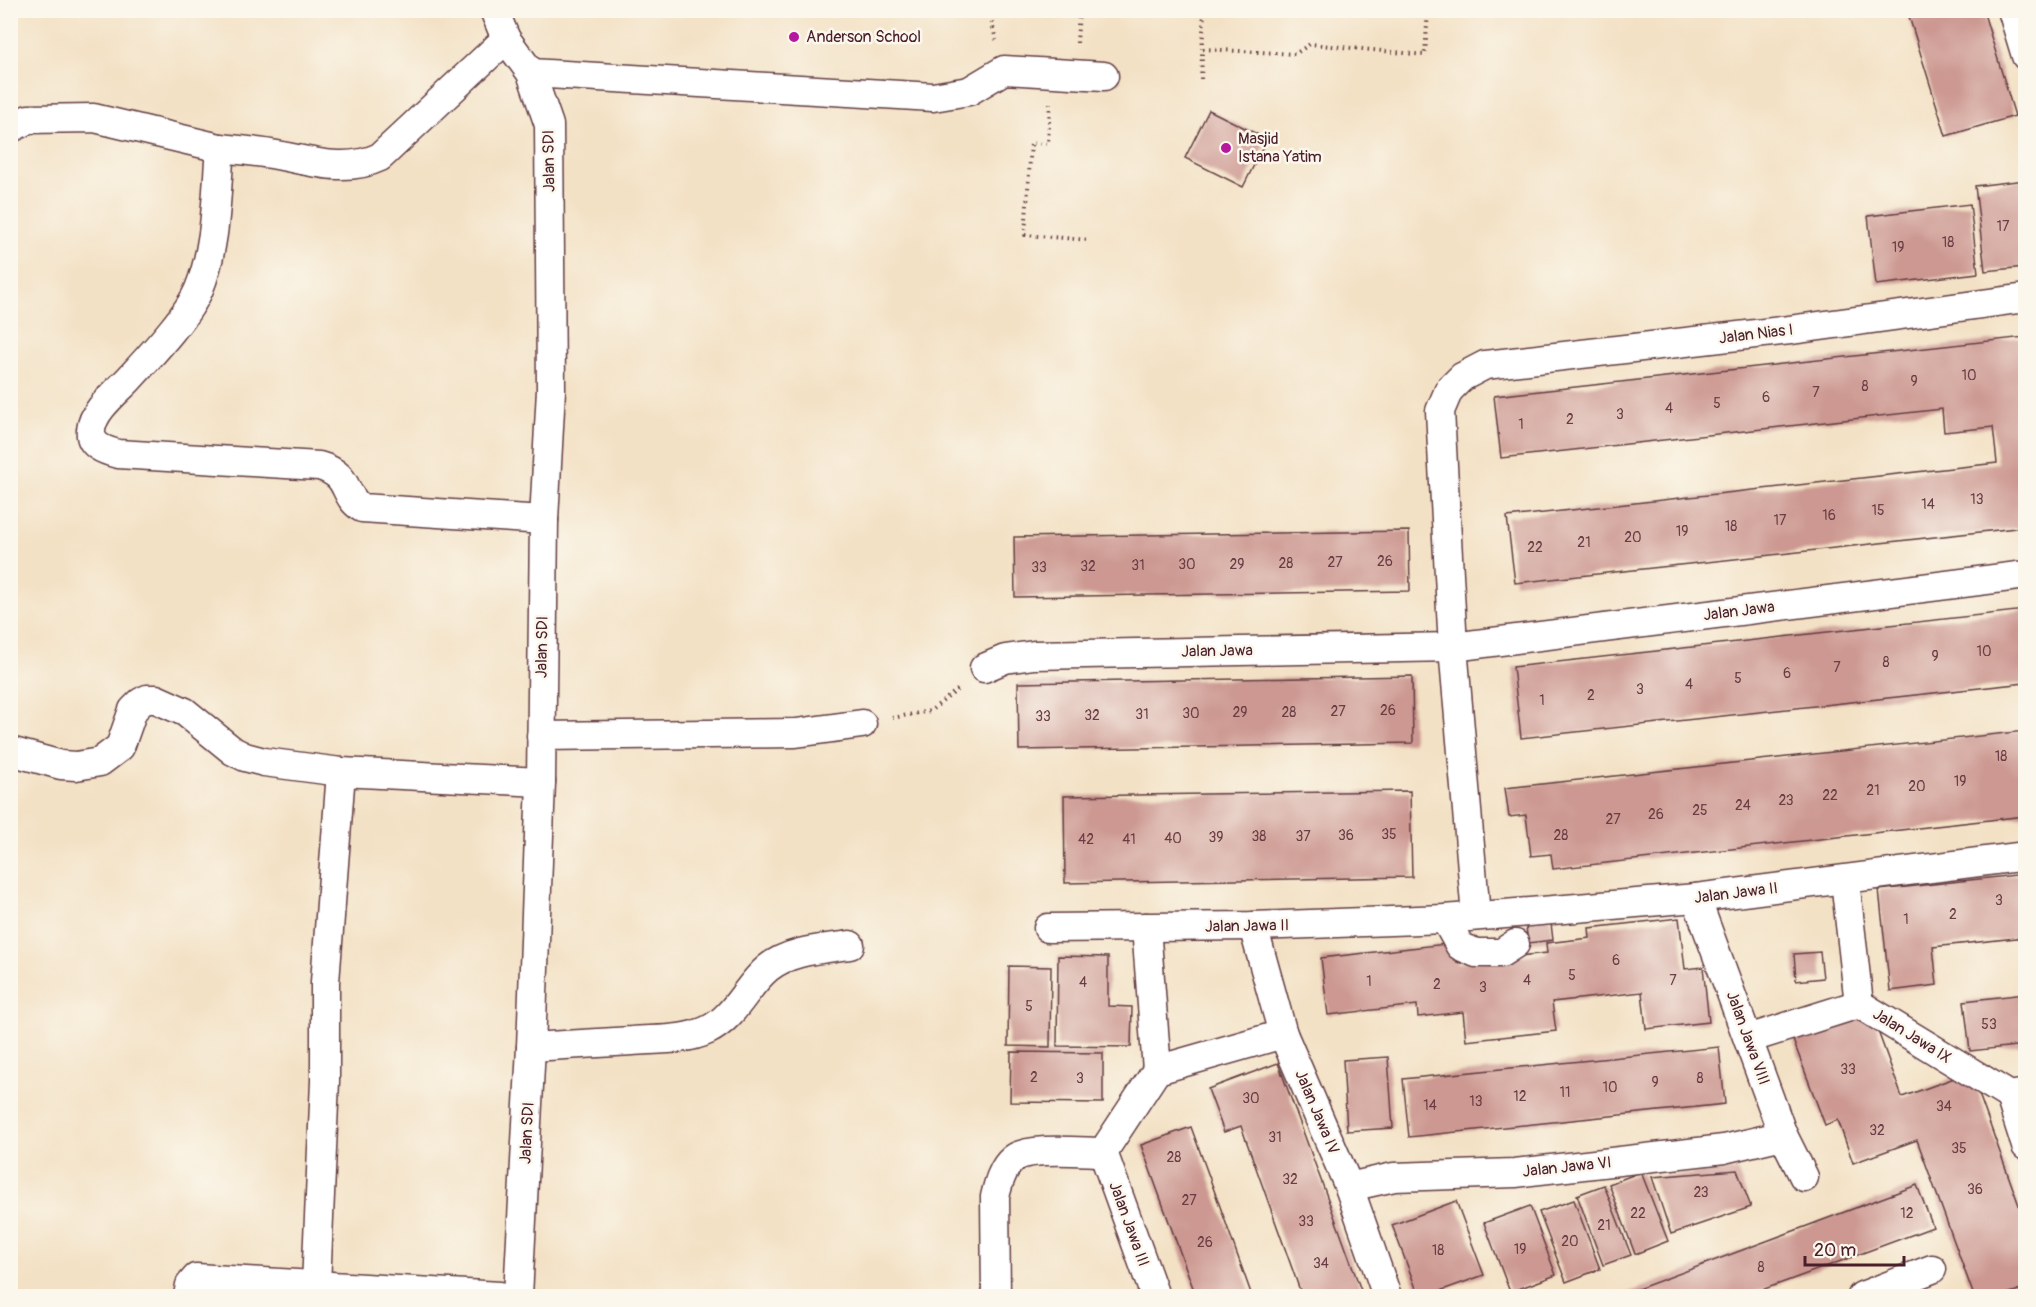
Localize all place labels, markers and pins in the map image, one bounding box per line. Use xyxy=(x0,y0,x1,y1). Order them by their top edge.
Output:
place label: Anderson School xyxy=(806,27,921,47)
marker: Anderson School xyxy=(787,30,801,44)
place label: Masjid Istana Yatim xyxy=(1238,129,1322,167)
marker: Masjid Istana Yatim xyxy=(1219,141,1233,155)

